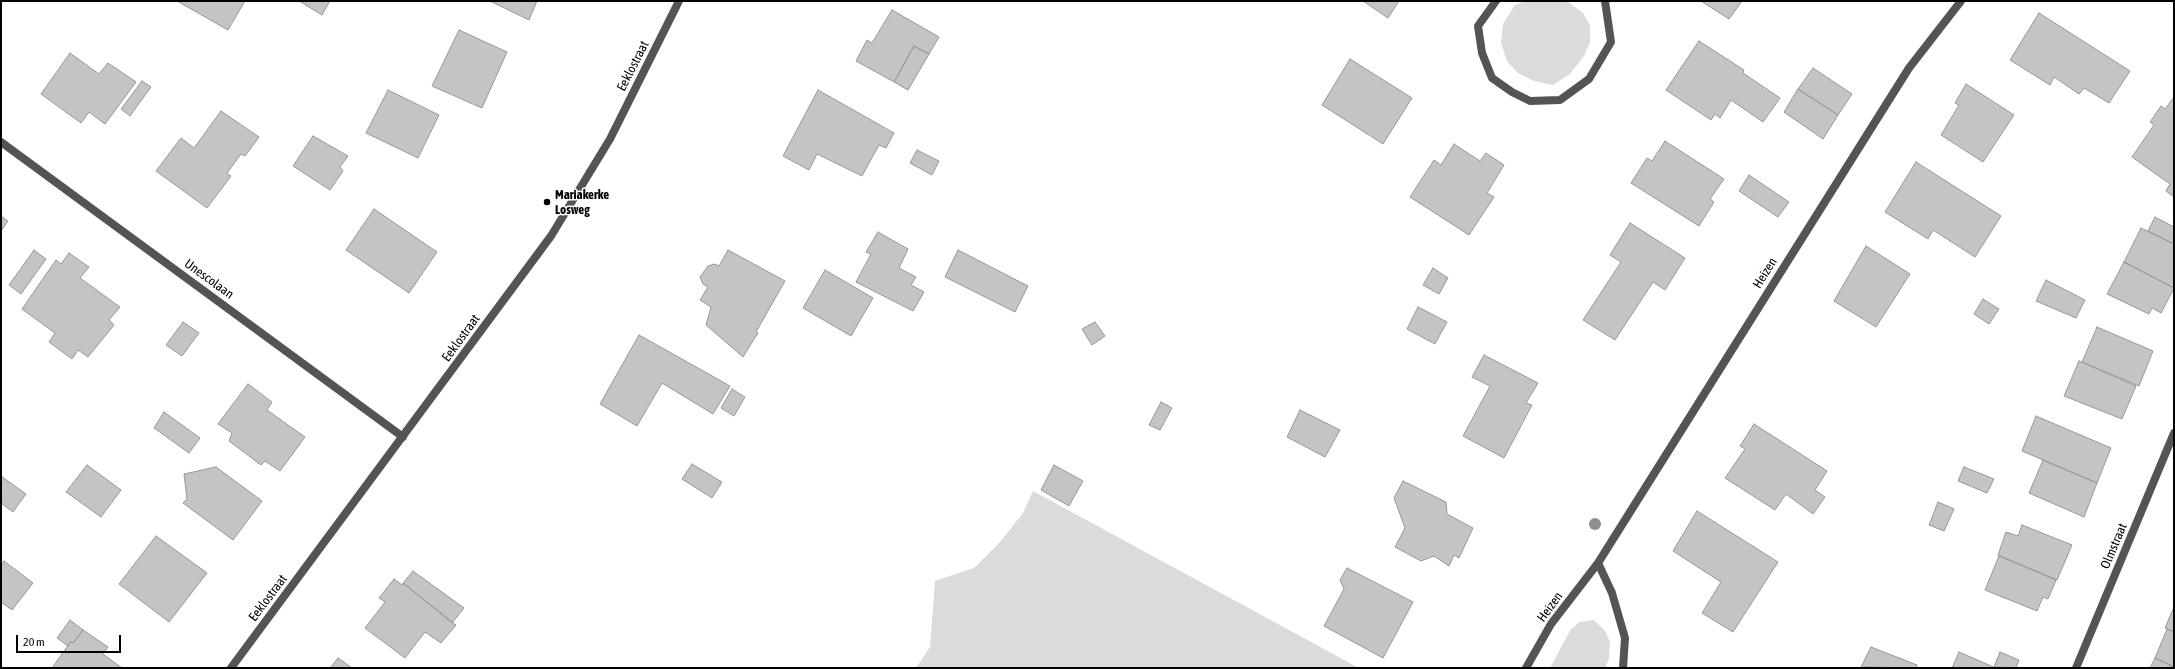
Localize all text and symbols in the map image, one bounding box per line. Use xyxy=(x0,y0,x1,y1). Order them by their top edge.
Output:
street label: Eeklostraat xyxy=(614,38,652,94)
place label: Mariakerke Losweg xyxy=(555,187,609,218)
marker: Mariakerke Losweg xyxy=(542,197,552,207)
street label: Heizen xyxy=(1750,255,1780,291)
street label: Unescolaan xyxy=(181,256,237,302)
street label: Eeklostraat xyxy=(439,311,483,365)
street label: Olmstraat xyxy=(2097,521,2131,571)
street label: Eeklostraat xyxy=(245,572,291,624)
street label: Heizen xyxy=(1534,589,1566,625)
scale bar xyxy=(18,627,123,653)
text: 20 m xyxy=(23,635,45,649)

